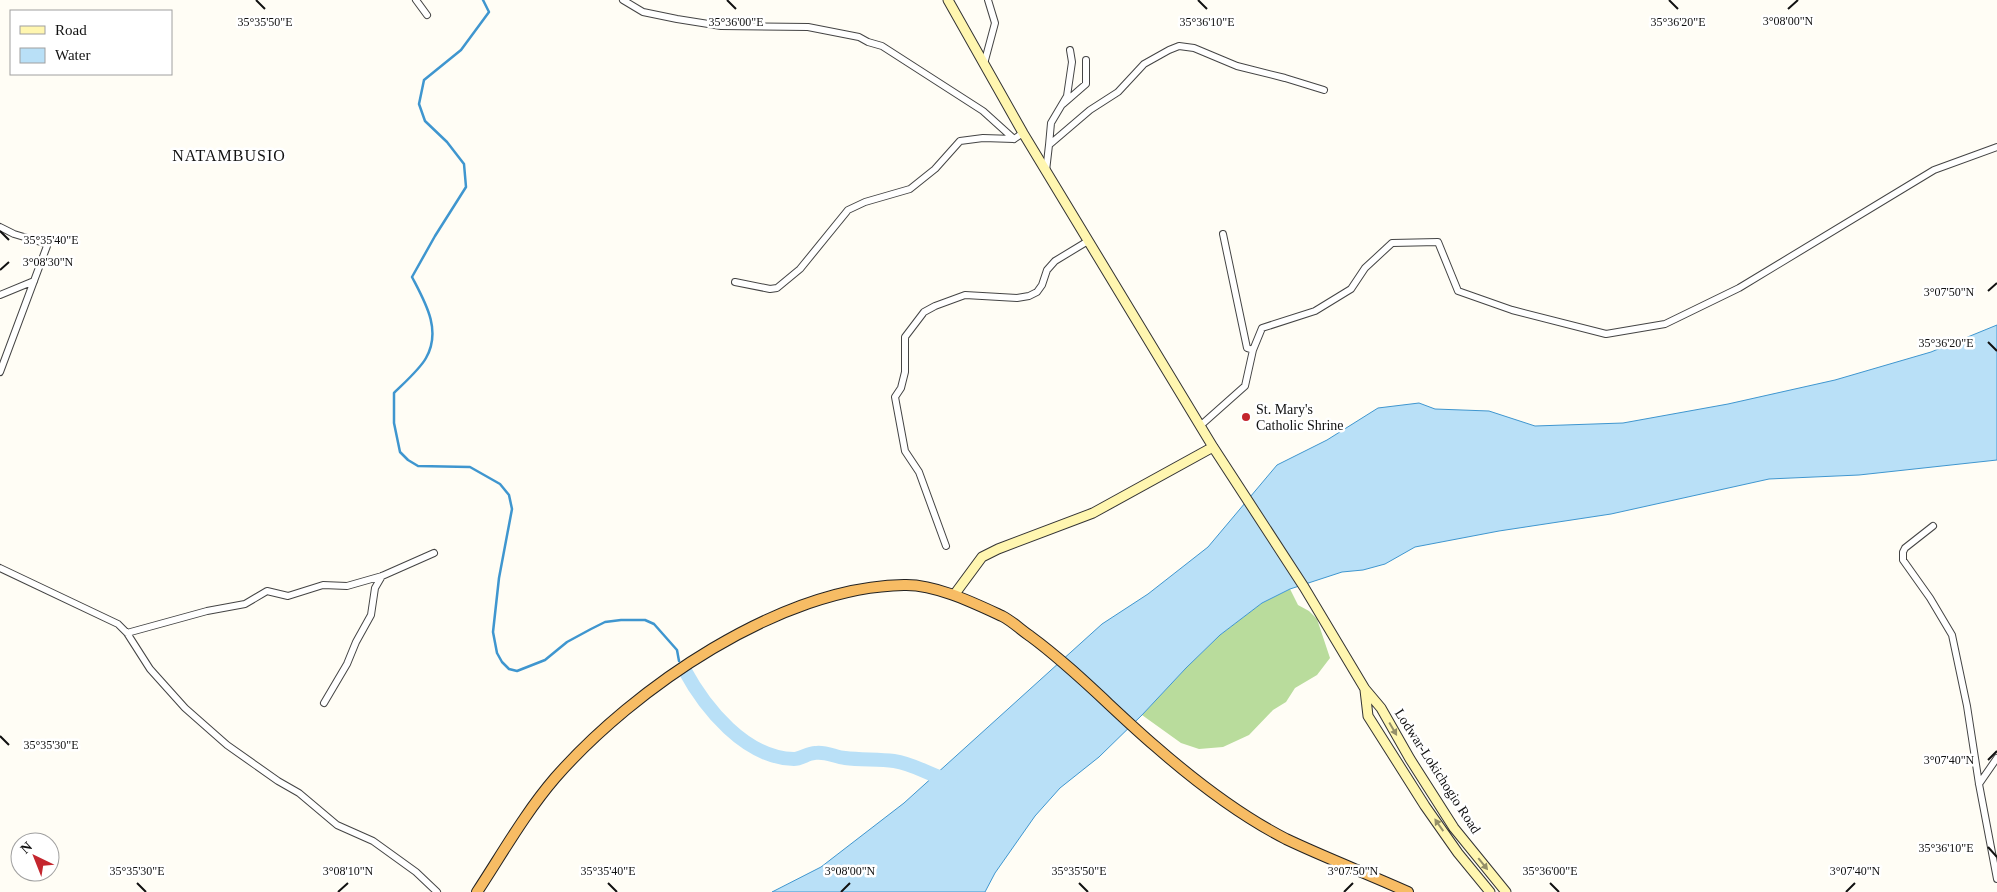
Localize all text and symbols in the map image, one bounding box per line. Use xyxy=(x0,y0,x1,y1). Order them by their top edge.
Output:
legend xyxy=(10,10,172,75)
text: 3°08'00"N xyxy=(1763,14,1814,28)
text: 35°35'50"E xyxy=(237,15,293,29)
text: 35°36'00"E xyxy=(708,15,764,29)
text: 35°36'10"E xyxy=(1179,15,1235,29)
text: 35°36'20"E xyxy=(1650,15,1706,29)
text: Road xyxy=(55,22,87,38)
text: Water xyxy=(55,47,90,63)
district label: NATAMBUSIO xyxy=(172,147,286,164)
text: 35°35'40"E xyxy=(23,233,79,247)
text: 3°08'30"N xyxy=(23,255,74,269)
text: 3°07'50"N xyxy=(1924,285,1975,299)
text: 35°36'20"E xyxy=(1918,336,1974,350)
place label: St. Mary's Catholic Shrine xyxy=(1256,402,1344,433)
marker: St. Mary's Catholic Shrine xyxy=(1240,411,1252,423)
street label: Lodwar-Lokichogio Road xyxy=(1392,706,1484,836)
one-way arrow xyxy=(1389,721,1397,736)
text: 35°35'30"E xyxy=(23,738,79,752)
text: 3°07'40"N xyxy=(1924,753,1975,767)
one-way arrow xyxy=(1434,818,1444,832)
north arrow xyxy=(10,832,60,882)
text: N xyxy=(18,839,35,857)
text: 35°36'10"E xyxy=(1918,841,1974,855)
one-way arrow xyxy=(1478,857,1489,870)
text: 35°35'30"E xyxy=(109,864,165,878)
text: 3°08'10"N xyxy=(323,864,374,878)
text: 35°35'40"E xyxy=(580,864,636,878)
text: 3°08'00"N xyxy=(825,864,876,878)
text: 35°35'50"E xyxy=(1051,864,1107,878)
text: 3°07'50"N xyxy=(1328,864,1379,878)
text: 35°36'00"E xyxy=(1522,864,1578,878)
text: 3°07'40"N xyxy=(1830,864,1881,878)

